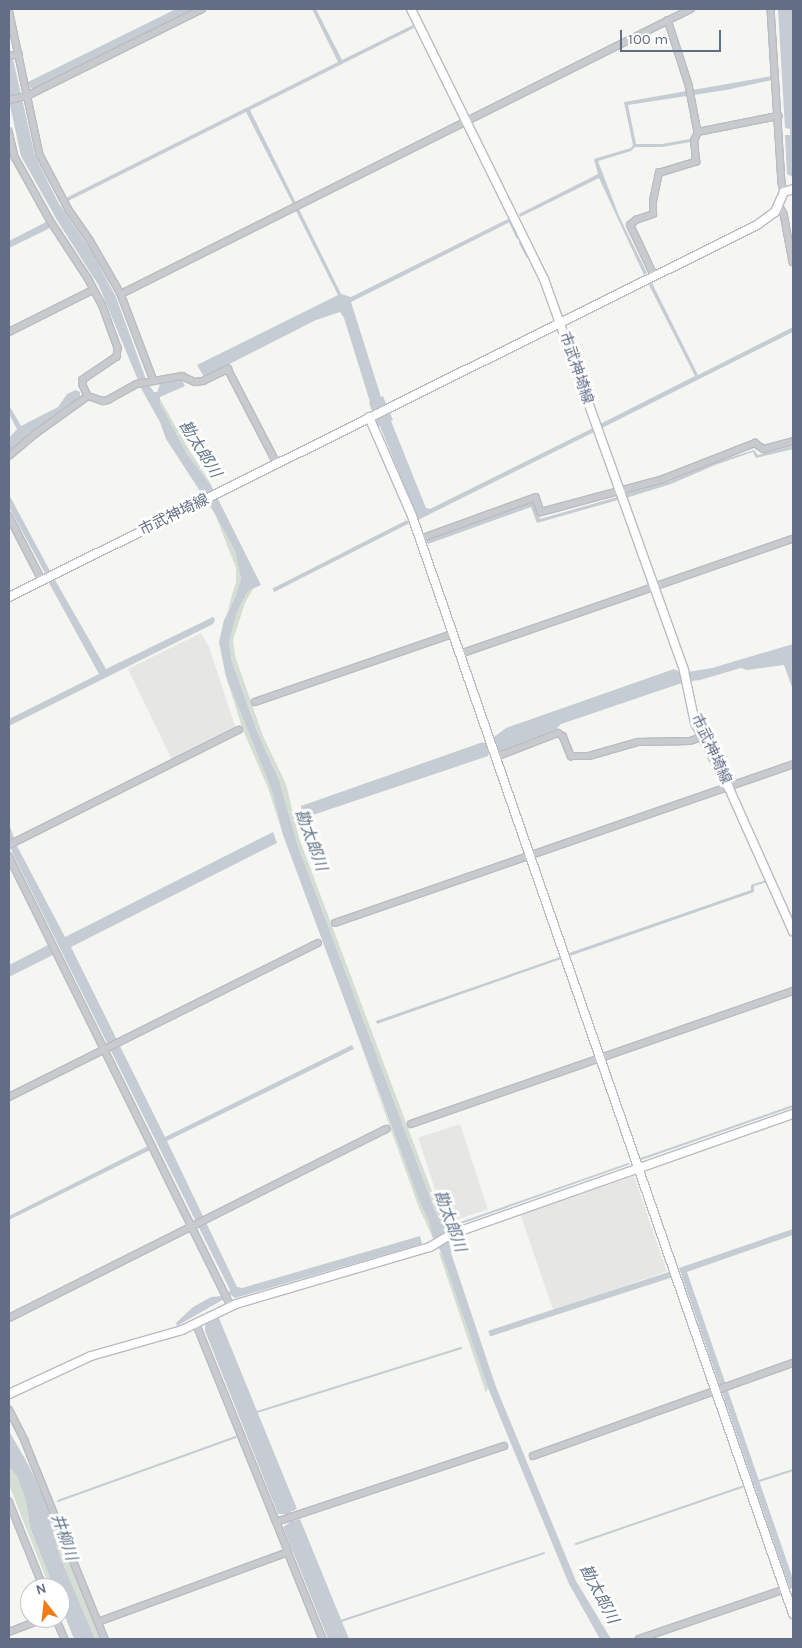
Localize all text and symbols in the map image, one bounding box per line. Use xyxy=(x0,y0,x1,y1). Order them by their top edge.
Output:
scale bar xyxy=(622,20,723,52)
text: 100 m xyxy=(628,30,668,48)
street label: 市武神埼線 xyxy=(555,330,597,406)
water label: 勘太郎川 xyxy=(175,417,225,481)
street label: 市武神埼線 xyxy=(136,490,212,540)
street label: 市武神埼線 xyxy=(687,711,735,787)
water label: 勘太郎川 xyxy=(291,807,331,873)
water label: 勘太郎川 xyxy=(430,1188,470,1254)
water label: 井柳川 xyxy=(47,1511,81,1563)
water label: 勘太郎川 xyxy=(576,1561,622,1627)
north arrow xyxy=(20,1578,70,1628)
text: N xyxy=(34,1580,48,1599)

